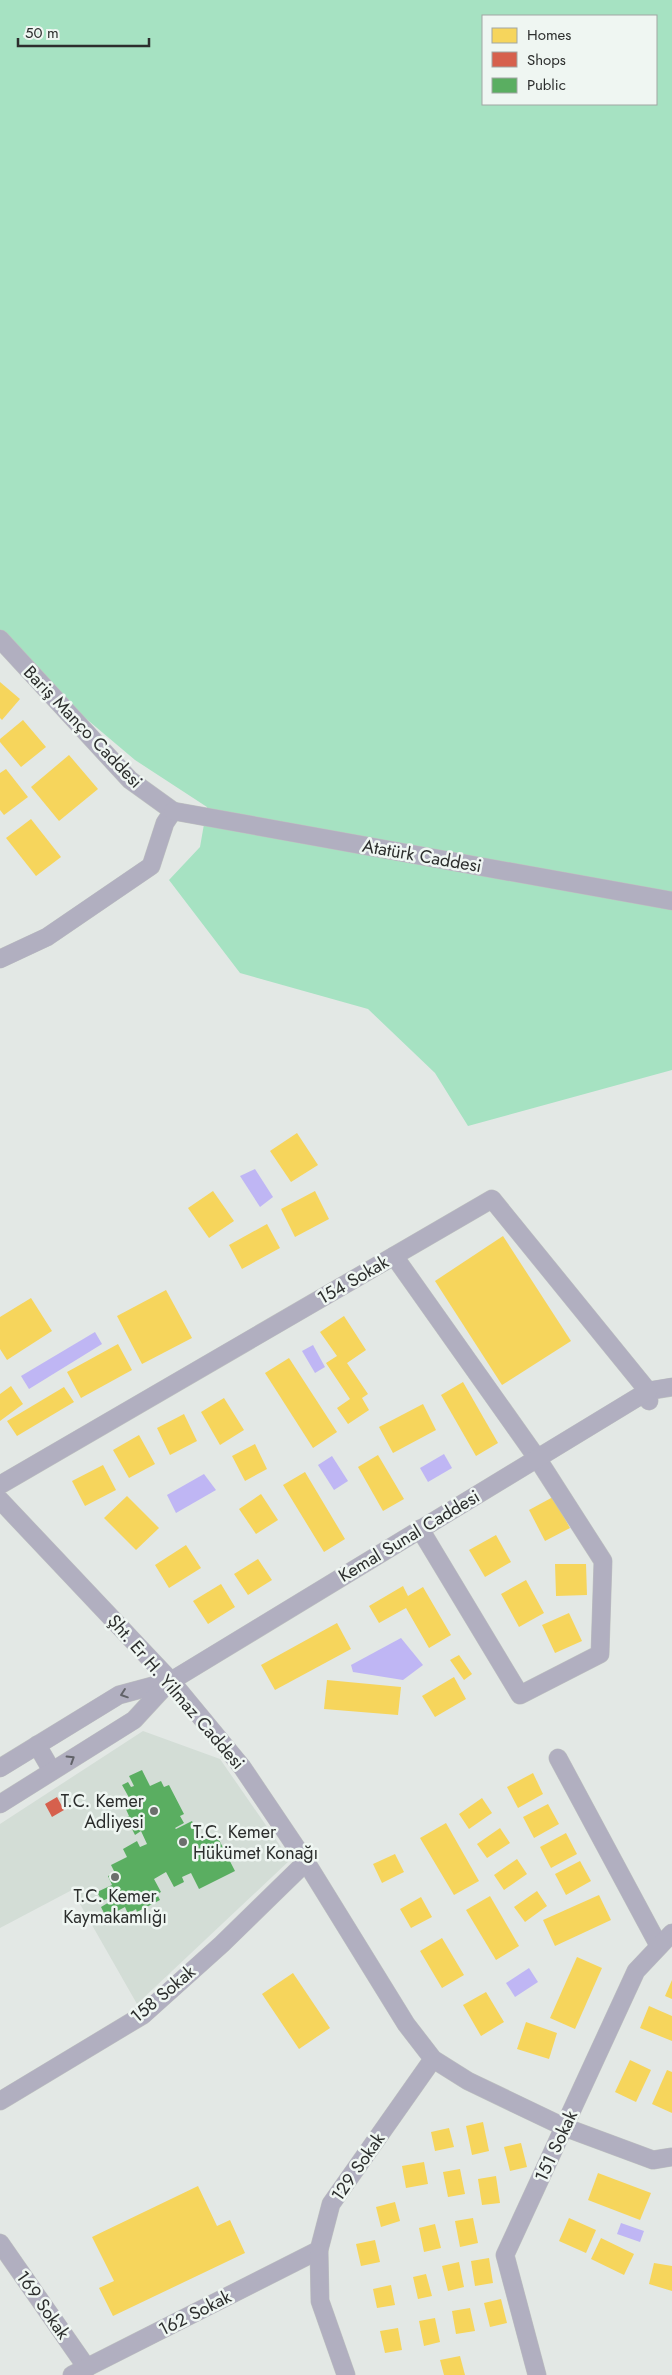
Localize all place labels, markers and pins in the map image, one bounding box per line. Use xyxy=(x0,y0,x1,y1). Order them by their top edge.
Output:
place label: T.C. Kemer Adliyesi xyxy=(61,1788,145,1835)
marker: T.C. Kemer Adliyesi xyxy=(148,1805,160,1817)
place label: T.C. Kemer Hükümet Konağı xyxy=(193,1819,318,1866)
marker: T.C. Kemer Hükümet Konağı xyxy=(177,1836,189,1848)
marker: T.C. Kemer Kaymakamlığı xyxy=(109,1871,121,1883)
place label: T.C. Kemer Kaymakamlığı xyxy=(63,1883,167,1930)

